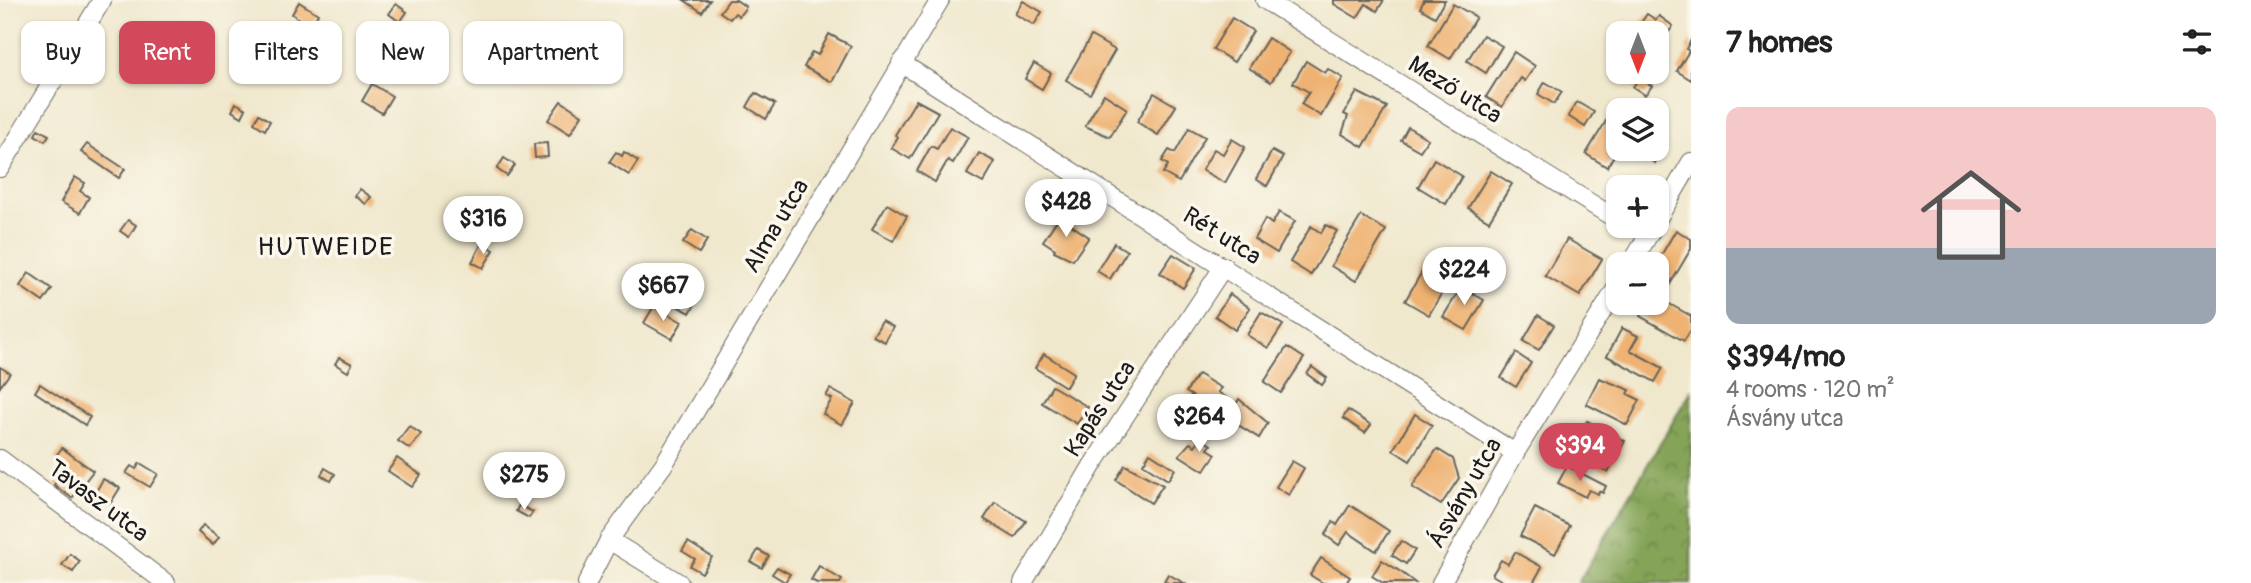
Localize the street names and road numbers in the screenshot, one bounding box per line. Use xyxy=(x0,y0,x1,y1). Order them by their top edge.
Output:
street label: Mező utca xyxy=(1403,50,1507,130)
street label: Alma utca xyxy=(737,174,815,278)
street label: Rét utca xyxy=(1178,201,1266,271)
street label: Kapás utca xyxy=(1058,355,1142,463)
street label: Ásvány utca xyxy=(1422,433,1508,553)
street label: Tavasz utca xyxy=(42,454,154,548)

